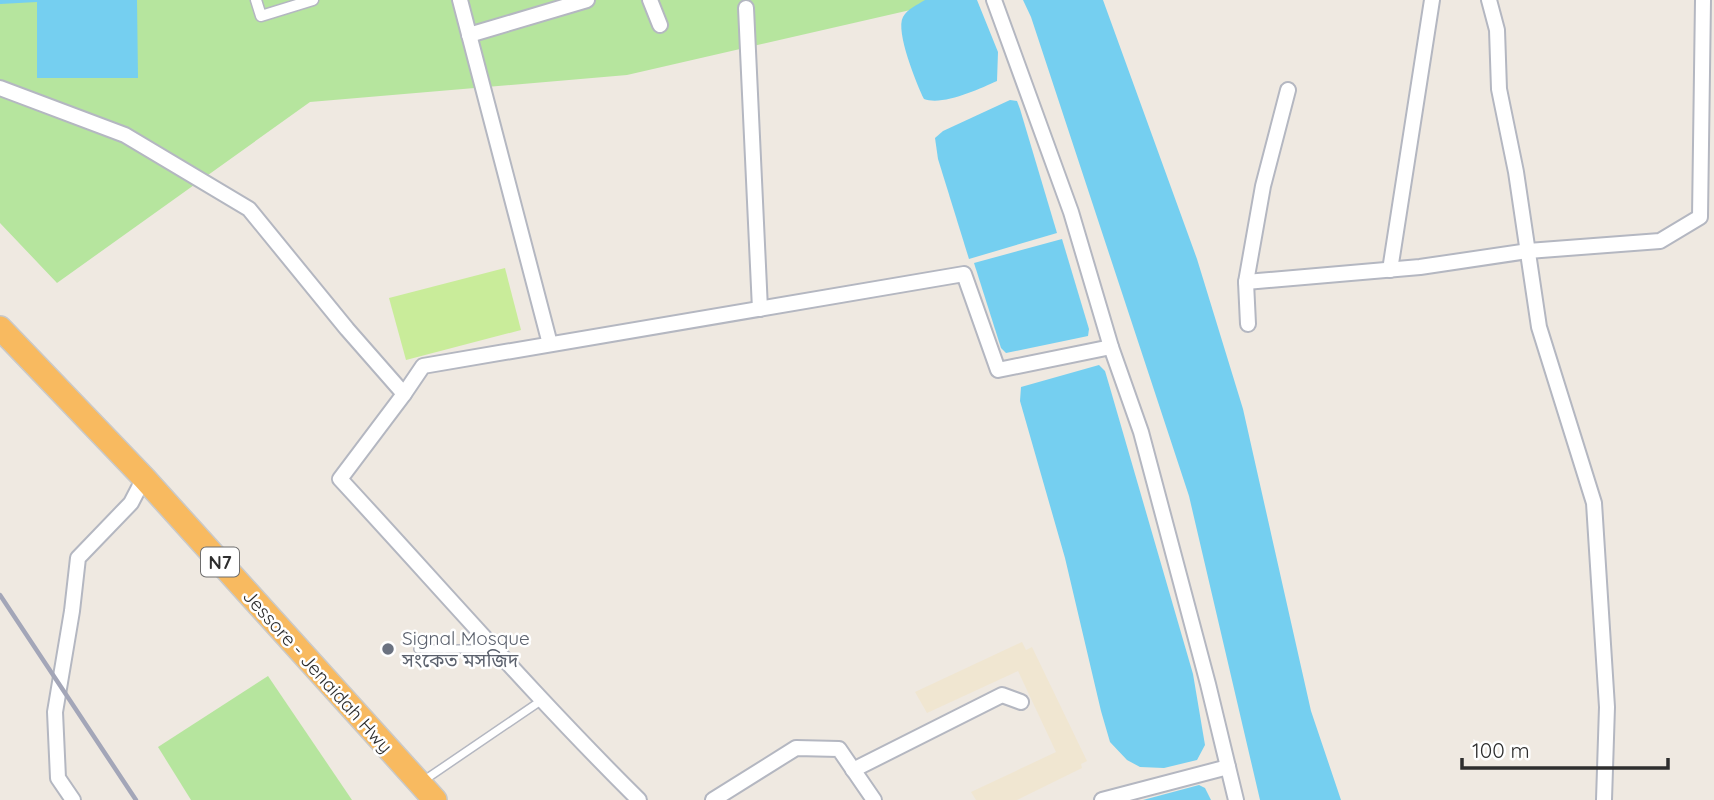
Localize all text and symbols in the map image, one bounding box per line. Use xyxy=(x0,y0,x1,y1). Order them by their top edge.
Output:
road number: N7 xyxy=(201,548,239,576)
street label: Jessore - Jenaidah Hwy xyxy=(238,584,398,758)
place label: Signal Mosque সংকেত মসজিদ xyxy=(401,626,530,672)
marker: Signal Mosque সংকেত মসজিদ xyxy=(380,641,396,657)
scale bar xyxy=(1462,726,1668,770)
text: 100 m xyxy=(1472,737,1530,763)

